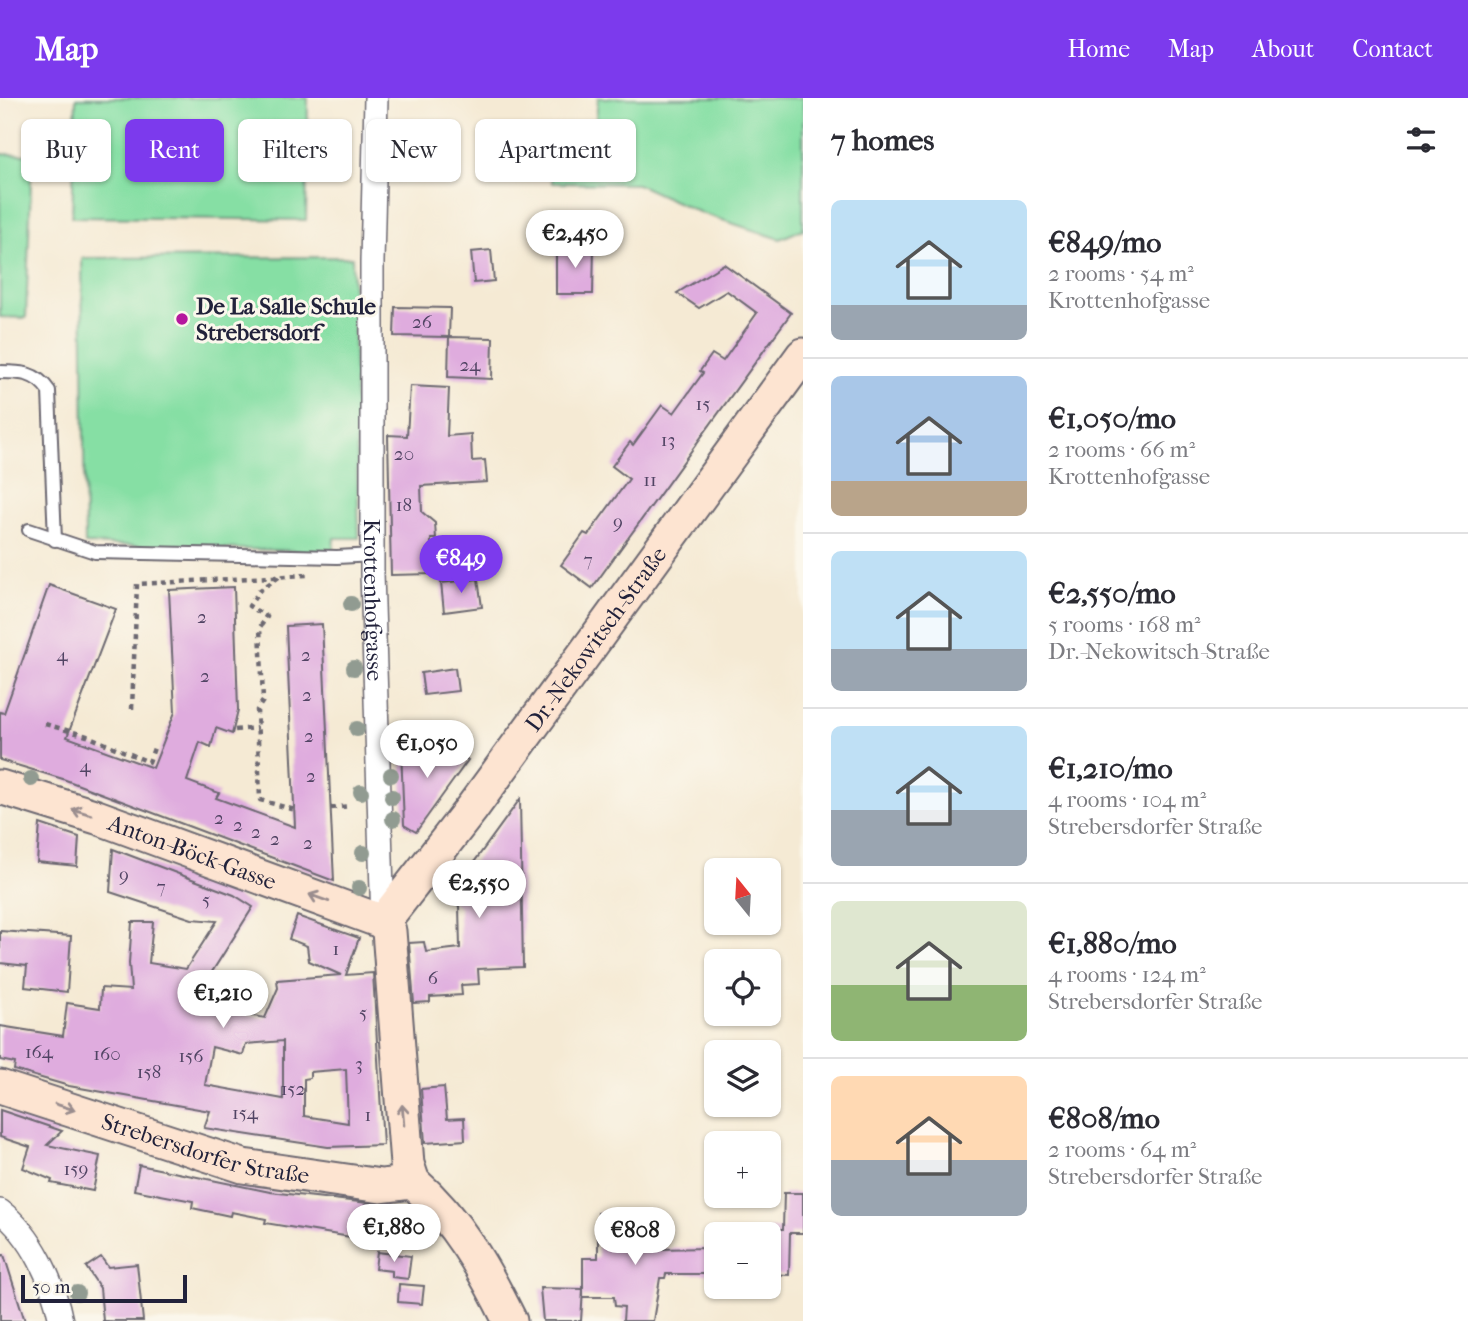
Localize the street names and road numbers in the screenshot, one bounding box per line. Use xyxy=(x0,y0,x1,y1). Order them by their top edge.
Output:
street label: Krottenhofgasse xyxy=(359,519,389,681)
street label: Dr.-Nekowitsch-Straße xyxy=(519,541,672,737)
street label: Anton-Böck-Gasse xyxy=(104,808,280,895)
street label: Strebersdorfer Straße xyxy=(98,1107,311,1189)

